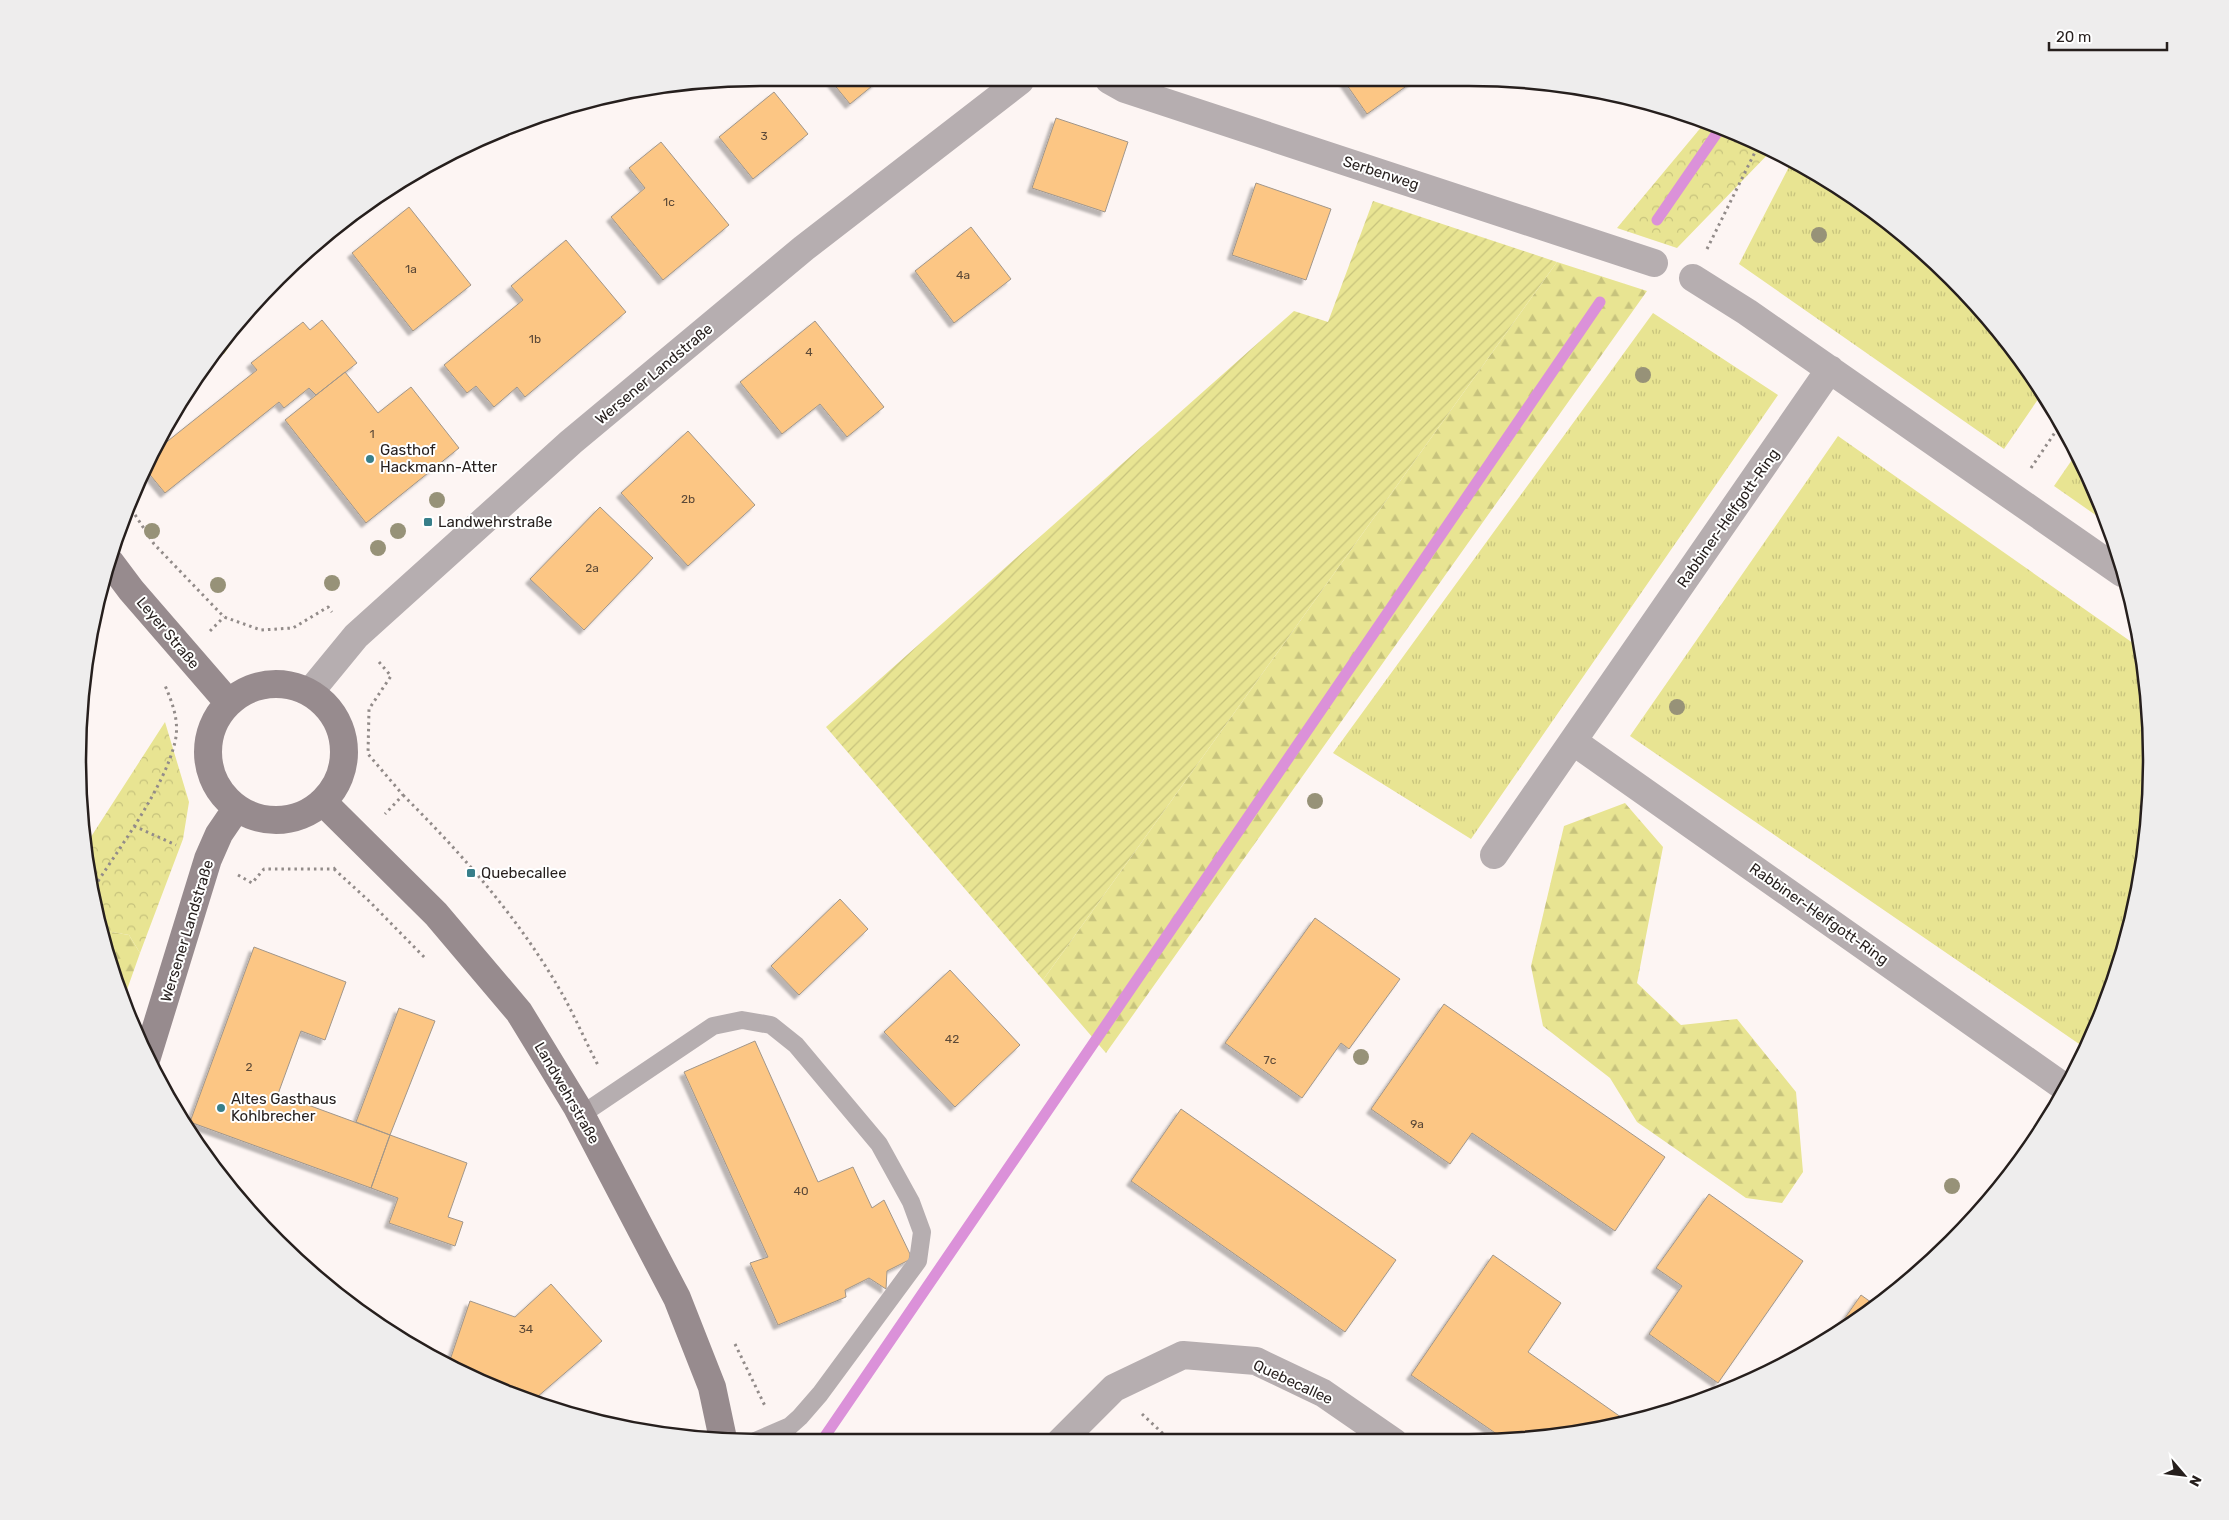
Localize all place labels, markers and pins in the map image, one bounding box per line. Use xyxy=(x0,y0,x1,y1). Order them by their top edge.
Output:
place label: Gasthof Hackmann-Atter xyxy=(380,441,497,476)
marker: Gasthof Hackmann-Atter xyxy=(364,453,376,465)
place label: Landwehrstraße xyxy=(438,513,552,531)
marker: Landwehrstraße xyxy=(422,516,434,528)
place label: Quebecallee xyxy=(481,864,567,882)
marker: Quebecallee xyxy=(465,867,477,879)
place label: Altes Gasthaus Kohlbrecher xyxy=(231,1090,337,1125)
marker: Altes Gasthaus Kohlbrecher xyxy=(215,1102,227,1114)

